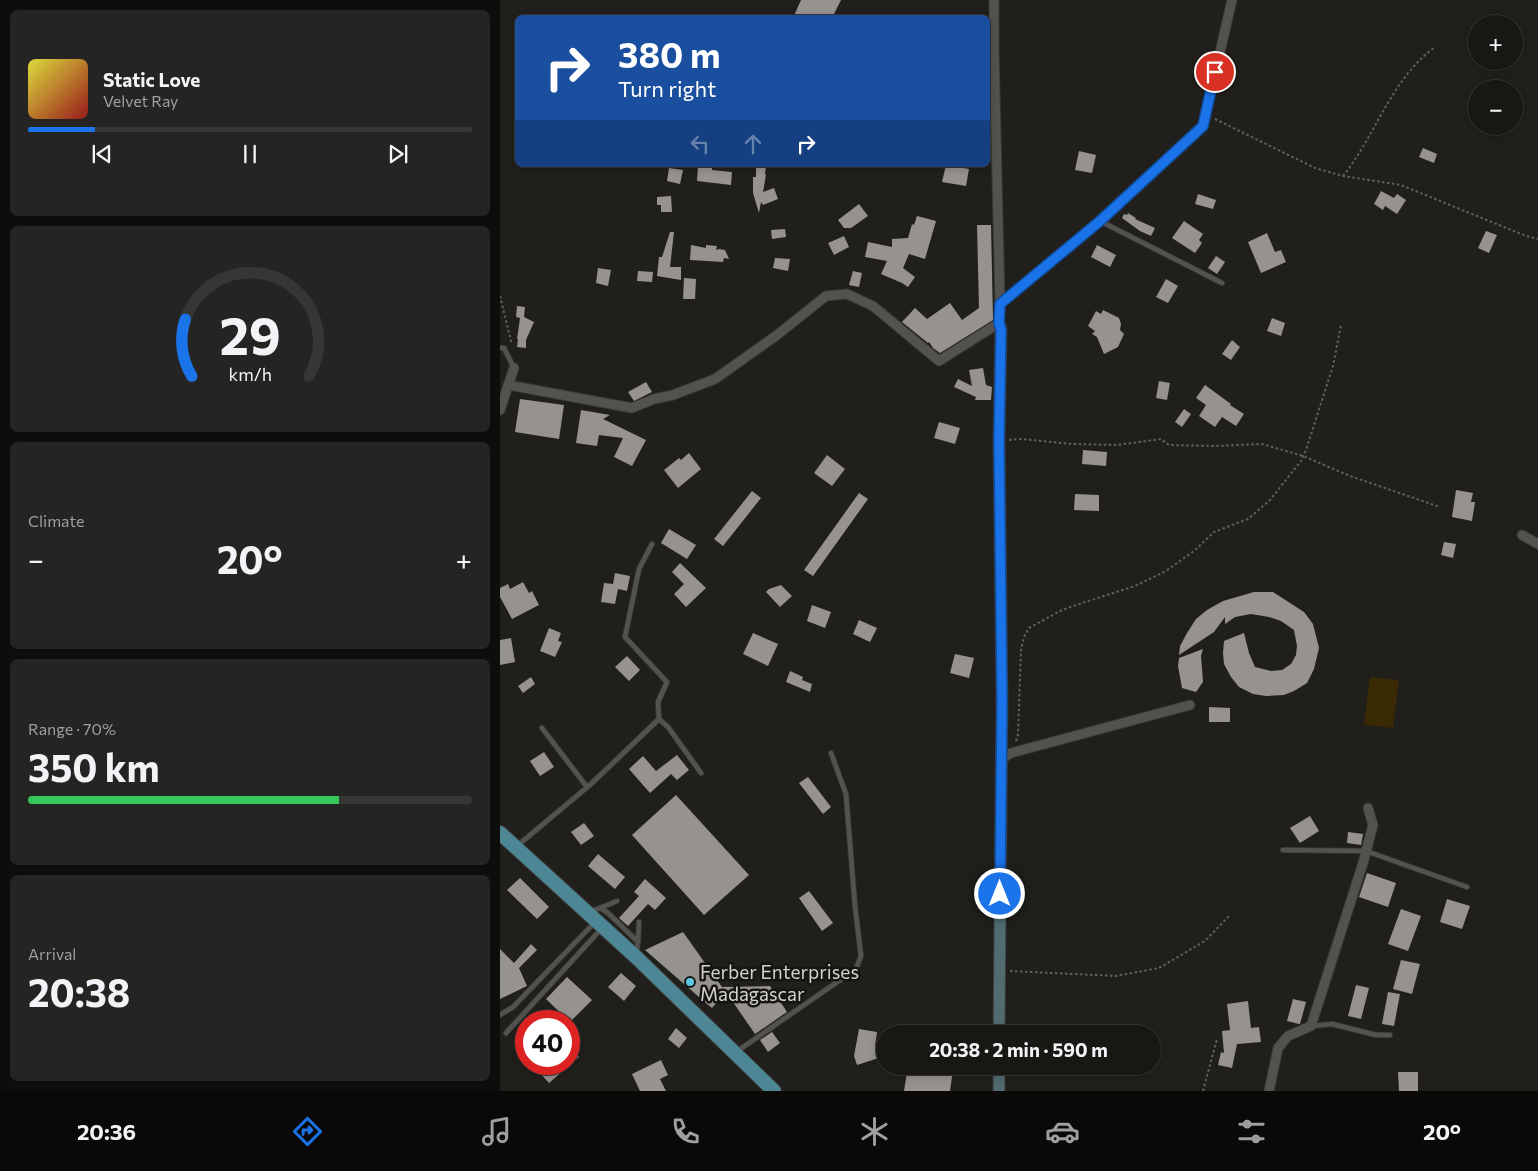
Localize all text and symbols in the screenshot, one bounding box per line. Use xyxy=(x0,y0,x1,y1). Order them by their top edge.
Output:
map controls xyxy=(1468,15,1523,135)
button: + xyxy=(1468,15,1523,70)
text: 380 m xyxy=(618,32,721,75)
icon: right xyxy=(535,35,600,100)
pin xyxy=(1194,51,1236,93)
icon: arrive xyxy=(1201,58,1229,86)
text: Static Love xyxy=(103,68,200,91)
text: Turn right xyxy=(618,75,716,102)
button: − xyxy=(1468,80,1523,135)
text: Velvet Ray xyxy=(103,91,178,110)
icon: left xyxy=(686,130,714,158)
icon: ahead xyxy=(739,130,767,158)
icon: right xyxy=(792,130,820,158)
icon: previous xyxy=(88,140,116,168)
icon: pause xyxy=(236,140,264,168)
icon: next xyxy=(384,140,412,168)
text: 29 xyxy=(219,302,281,366)
text: km/h xyxy=(228,363,272,385)
text: Climate xyxy=(28,511,84,530)
text: 20° xyxy=(217,535,283,582)
text: − xyxy=(28,542,44,576)
text: + xyxy=(456,542,472,576)
text: Range · 70% xyxy=(28,719,116,738)
text: 350 km xyxy=(28,743,160,790)
position arrow xyxy=(973,867,1025,919)
text: Arrival xyxy=(28,944,76,963)
place label: Ferber Enterprises Madagascar xyxy=(700,960,859,1005)
text: 20:38 xyxy=(28,968,130,1015)
marker: Ferber Enterprises Madagascar xyxy=(684,976,696,988)
speed limit sign: 40 xyxy=(515,1010,580,1075)
text: 20:38 · 2 min · 590 m xyxy=(929,1038,1108,1061)
icon: directions xyxy=(290,1114,325,1149)
icon: music xyxy=(479,1114,514,1149)
icon: phone xyxy=(668,1114,703,1149)
icon: climate xyxy=(857,1114,892,1149)
icon: car xyxy=(1045,1114,1080,1149)
icon: filters xyxy=(1234,1114,1269,1149)
text: 20:36 xyxy=(77,1118,136,1145)
text: 20° xyxy=(1423,1118,1461,1145)

